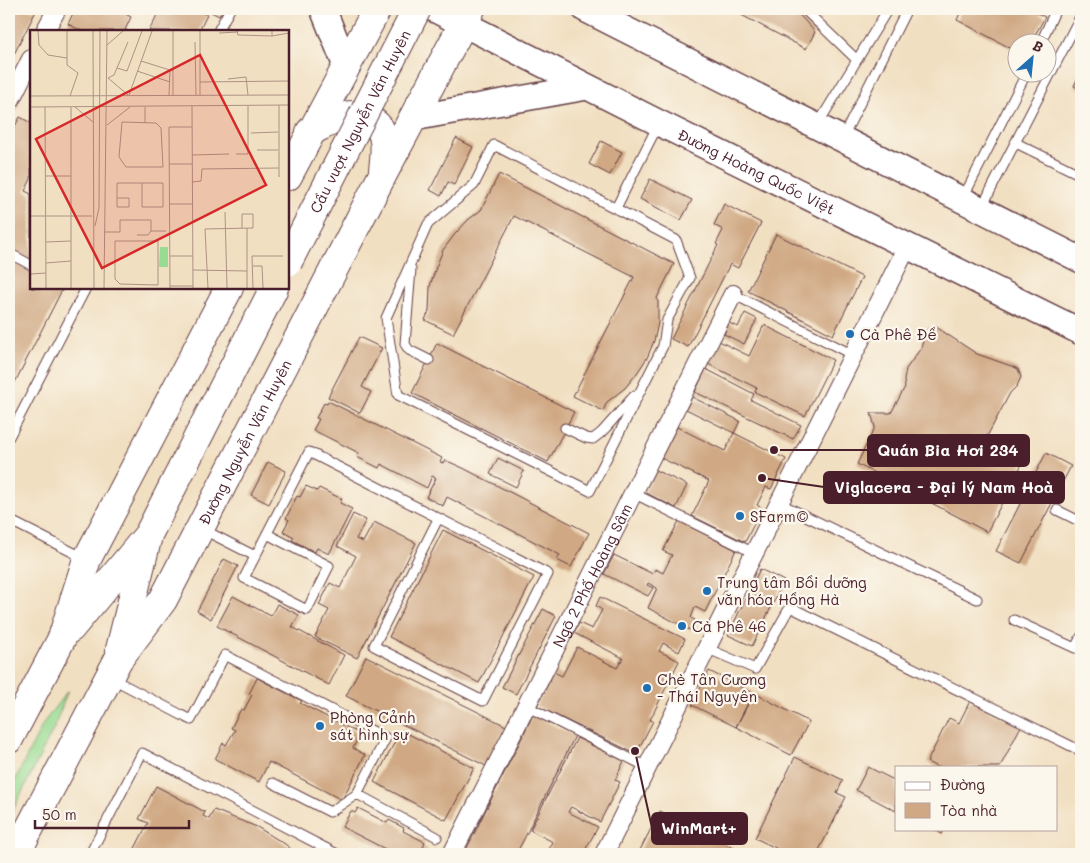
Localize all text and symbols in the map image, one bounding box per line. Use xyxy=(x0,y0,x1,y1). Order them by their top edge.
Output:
street label: Cầu vượt Nguyễn Văn Huyên xyxy=(305,26,415,216)
inset map xyxy=(30,30,289,289)
north arrow xyxy=(1008,32,1058,82)
text: B xyxy=(1030,35,1047,57)
street label: Đường Hoàng Quốc Việt xyxy=(674,124,839,219)
place label: Cà Phê Đề xyxy=(860,324,937,344)
marker: Cà Phê Đề xyxy=(844,328,856,340)
street label: Đường Nguyễn Văn Huyên xyxy=(194,356,296,528)
callout: Quán Bia Hơi 234 xyxy=(868,435,1029,466)
text: Quán Bia Hơi 234 xyxy=(877,439,1019,460)
callout: Viglacera - Đại lý Nam Hoà xyxy=(824,472,1064,503)
text: Viglacera - Đại lý Nam Hoà xyxy=(834,476,1054,497)
street label: Ngõ 2 Phố Hoàng Sâm xyxy=(547,500,636,651)
place label: SFarm© xyxy=(750,506,809,526)
marker: SFarm© xyxy=(734,510,746,522)
place label: Trung tâm Bồi dưỡng văn hóa Hồng Hà xyxy=(717,572,867,609)
marker: Trung tâm Bồi dưỡng văn hóa Hồng Hà xyxy=(701,585,713,597)
place label: Cà Phê 46 xyxy=(692,616,766,636)
marker: Cà Phê 46 xyxy=(676,620,688,632)
place label: Chè Tân Cương - Thái Nguyên xyxy=(657,669,766,706)
marker: Chè Tân Cương - Thái Nguyên xyxy=(641,682,653,694)
place label: Phòng Cảnh sát hình sự xyxy=(330,707,415,744)
marker: Phòng Cảnh sát hình sự xyxy=(314,720,326,732)
legend xyxy=(895,766,1058,830)
text: Đường xyxy=(940,774,985,794)
scale bar xyxy=(35,798,189,830)
text: Tòa nhà xyxy=(940,800,998,820)
text: 50 m xyxy=(42,804,77,824)
callout: WinMart+ xyxy=(652,813,747,844)
text: WinMart+ xyxy=(661,817,737,838)

